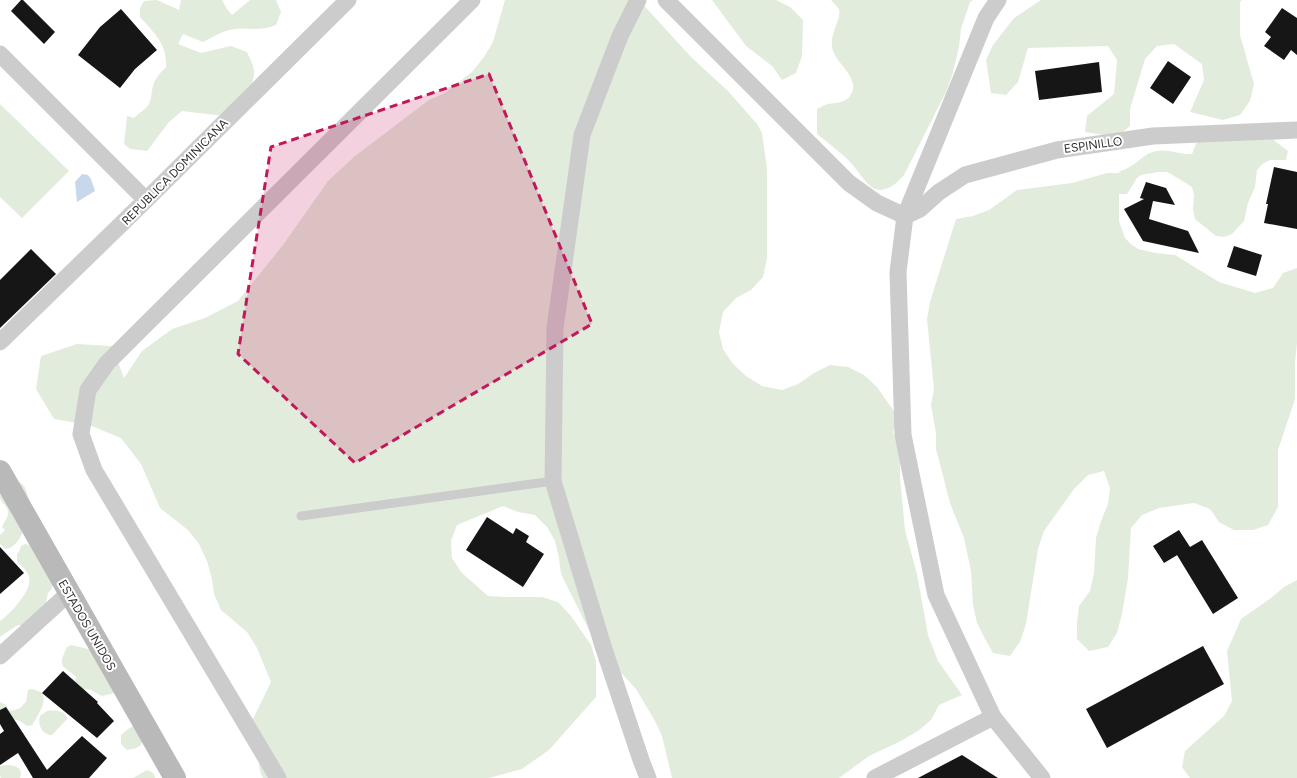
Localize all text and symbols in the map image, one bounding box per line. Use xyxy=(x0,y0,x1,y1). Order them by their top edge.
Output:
street label: REPUBLICA DOMINICANA xyxy=(119,116,231,228)
street label: ESPINILLO xyxy=(1063,134,1123,156)
street label: ESTADOS UNIDOS xyxy=(55,577,119,673)

